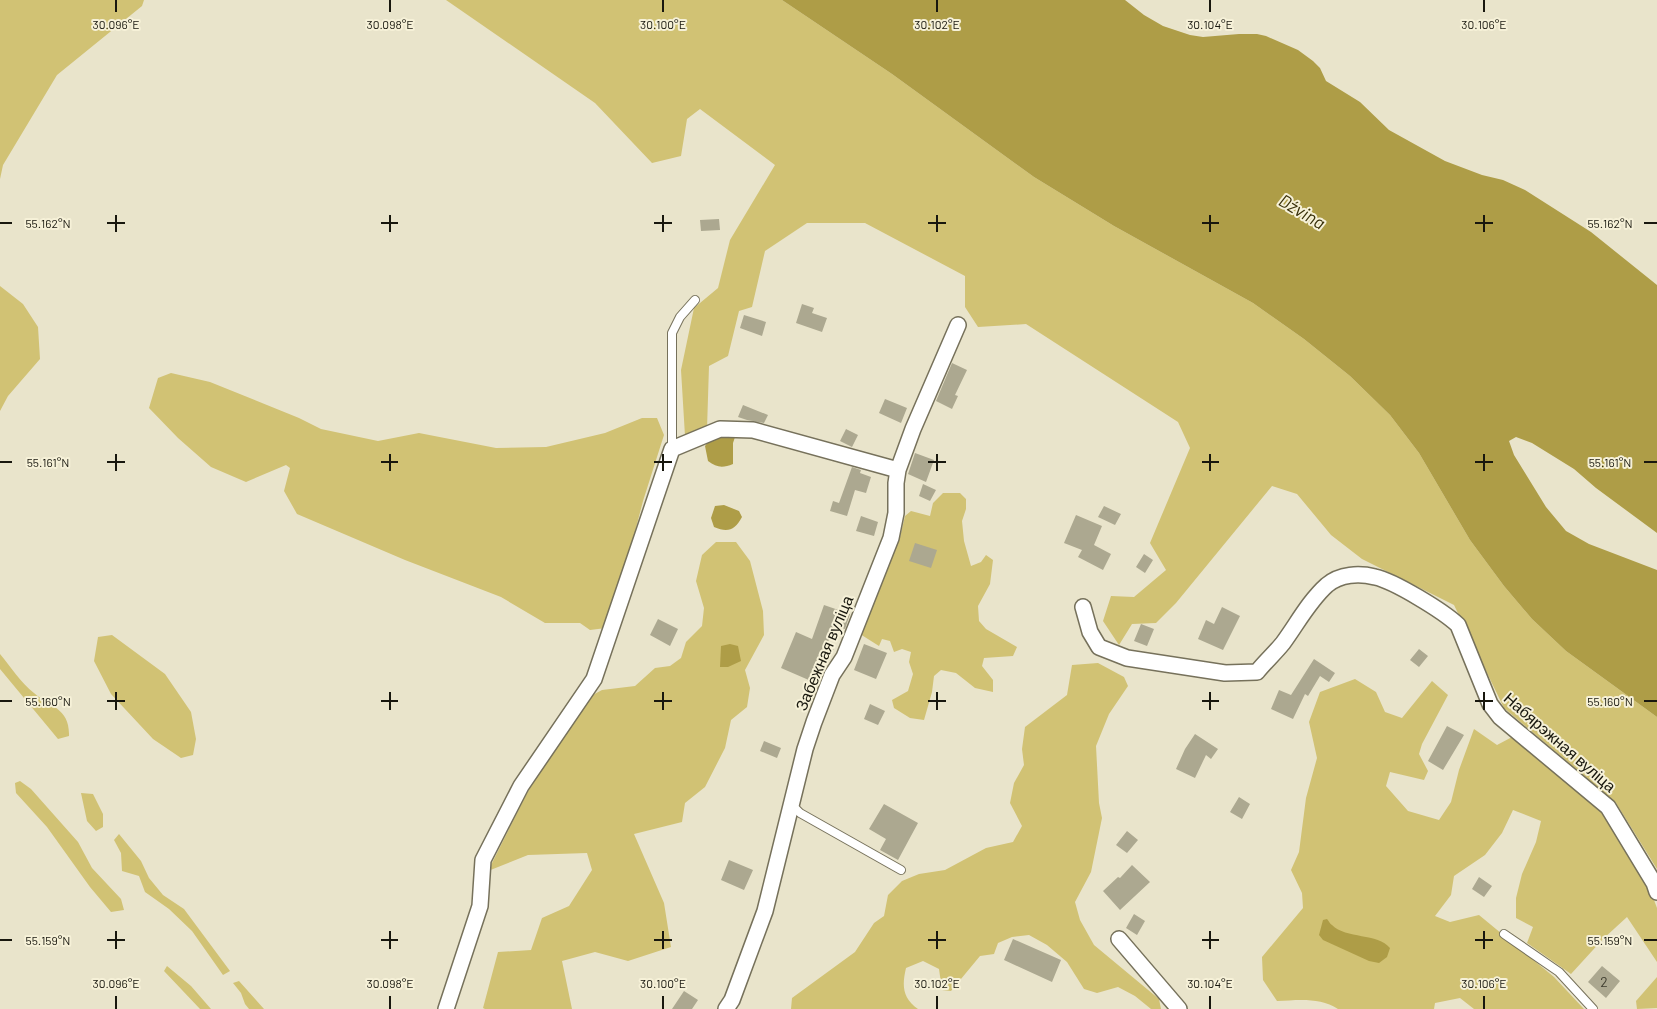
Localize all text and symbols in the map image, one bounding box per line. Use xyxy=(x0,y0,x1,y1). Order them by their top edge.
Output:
text: 30.096°E xyxy=(93,17,139,31)
text: 30.098°E xyxy=(366,17,414,31)
text: 30.100°E xyxy=(640,17,686,31)
text: 30.102°E xyxy=(914,17,960,31)
text: 30.104°E xyxy=(1187,17,1233,31)
text: 30.106°E xyxy=(1461,17,1507,31)
water label: Dźvina xyxy=(1275,189,1330,234)
text: 55.162°N xyxy=(25,216,71,230)
text: 55.162°N xyxy=(1587,216,1633,230)
text: 55.161°N xyxy=(27,455,69,469)
text: 55.161°N xyxy=(1589,455,1631,469)
street label: Забежная вуліца xyxy=(791,592,856,713)
street label: Набярэжная вуліца xyxy=(1500,688,1620,795)
text: 55.160°N xyxy=(25,694,71,708)
text: 55.160°N xyxy=(1587,694,1633,708)
text: 55.159°N xyxy=(26,933,70,947)
text: 55.159°N xyxy=(1588,933,1632,947)
house number: 2 xyxy=(1600,973,1608,990)
text: 30.096°E xyxy=(93,976,139,990)
text: 30.098°E xyxy=(366,976,414,990)
text: 30.100°E xyxy=(640,976,686,990)
text: 30.102°E xyxy=(914,976,960,990)
text: 30.104°E xyxy=(1187,976,1233,990)
text: 30.106°E xyxy=(1461,976,1507,990)

